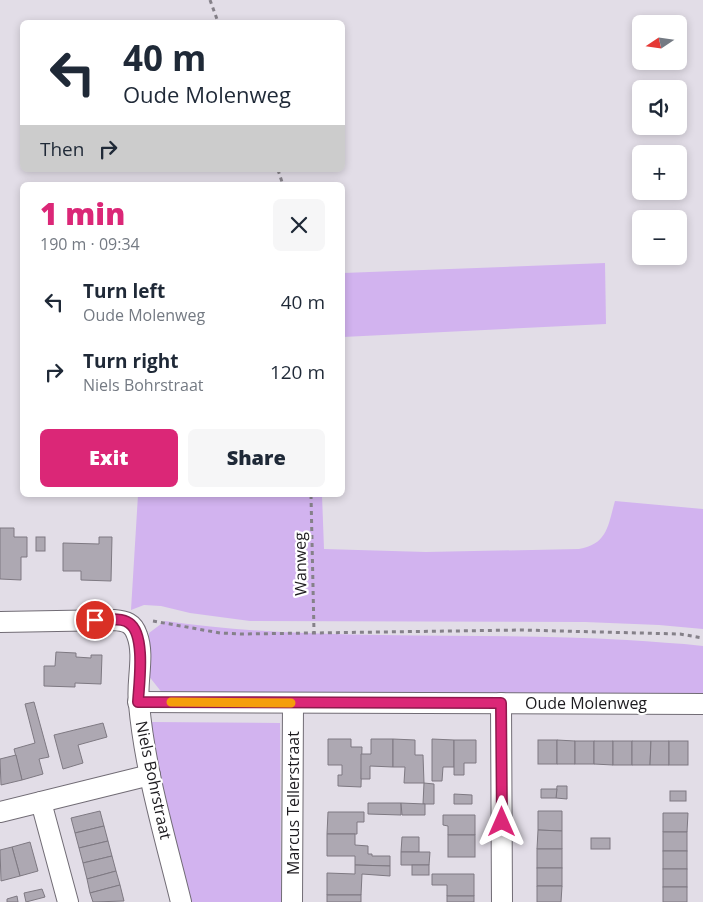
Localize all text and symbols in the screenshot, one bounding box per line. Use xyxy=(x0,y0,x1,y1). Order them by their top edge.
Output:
north arrow xyxy=(632,15,688,70)
map controls xyxy=(632,15,687,265)
text: 40 m xyxy=(123,34,206,81)
icon: left xyxy=(40,40,105,105)
text: Oude Molenweg xyxy=(123,79,291,109)
button: sound xyxy=(632,80,687,135)
icon: right xyxy=(94,135,122,163)
text: Then xyxy=(40,136,84,162)
button: + xyxy=(632,145,687,200)
text: 1 min xyxy=(40,193,125,234)
button: close xyxy=(273,199,325,251)
button: − xyxy=(632,210,687,265)
text: 190 m · 09:34 xyxy=(40,233,140,255)
text: Turn left xyxy=(83,278,165,304)
icon: left xyxy=(40,288,68,316)
text: 40 m xyxy=(281,289,325,315)
text: Oude Molenweg xyxy=(83,304,205,326)
text: Turn right xyxy=(83,348,178,374)
icon: right xyxy=(40,358,68,386)
text: 120 m xyxy=(270,359,325,385)
text: Niels Bohrstraat xyxy=(83,374,204,396)
button: Exit xyxy=(40,429,178,487)
button: Share xyxy=(188,429,325,487)
street label: Wanweg xyxy=(288,532,312,596)
pin xyxy=(74,599,116,641)
icon: arrive xyxy=(81,606,109,634)
street label: Oude Molenweg xyxy=(525,692,647,714)
street label: Niels Bohrstraat xyxy=(131,719,177,842)
street label: Marcus Tellerstraat xyxy=(282,731,304,875)
position arrow xyxy=(475,795,527,847)

